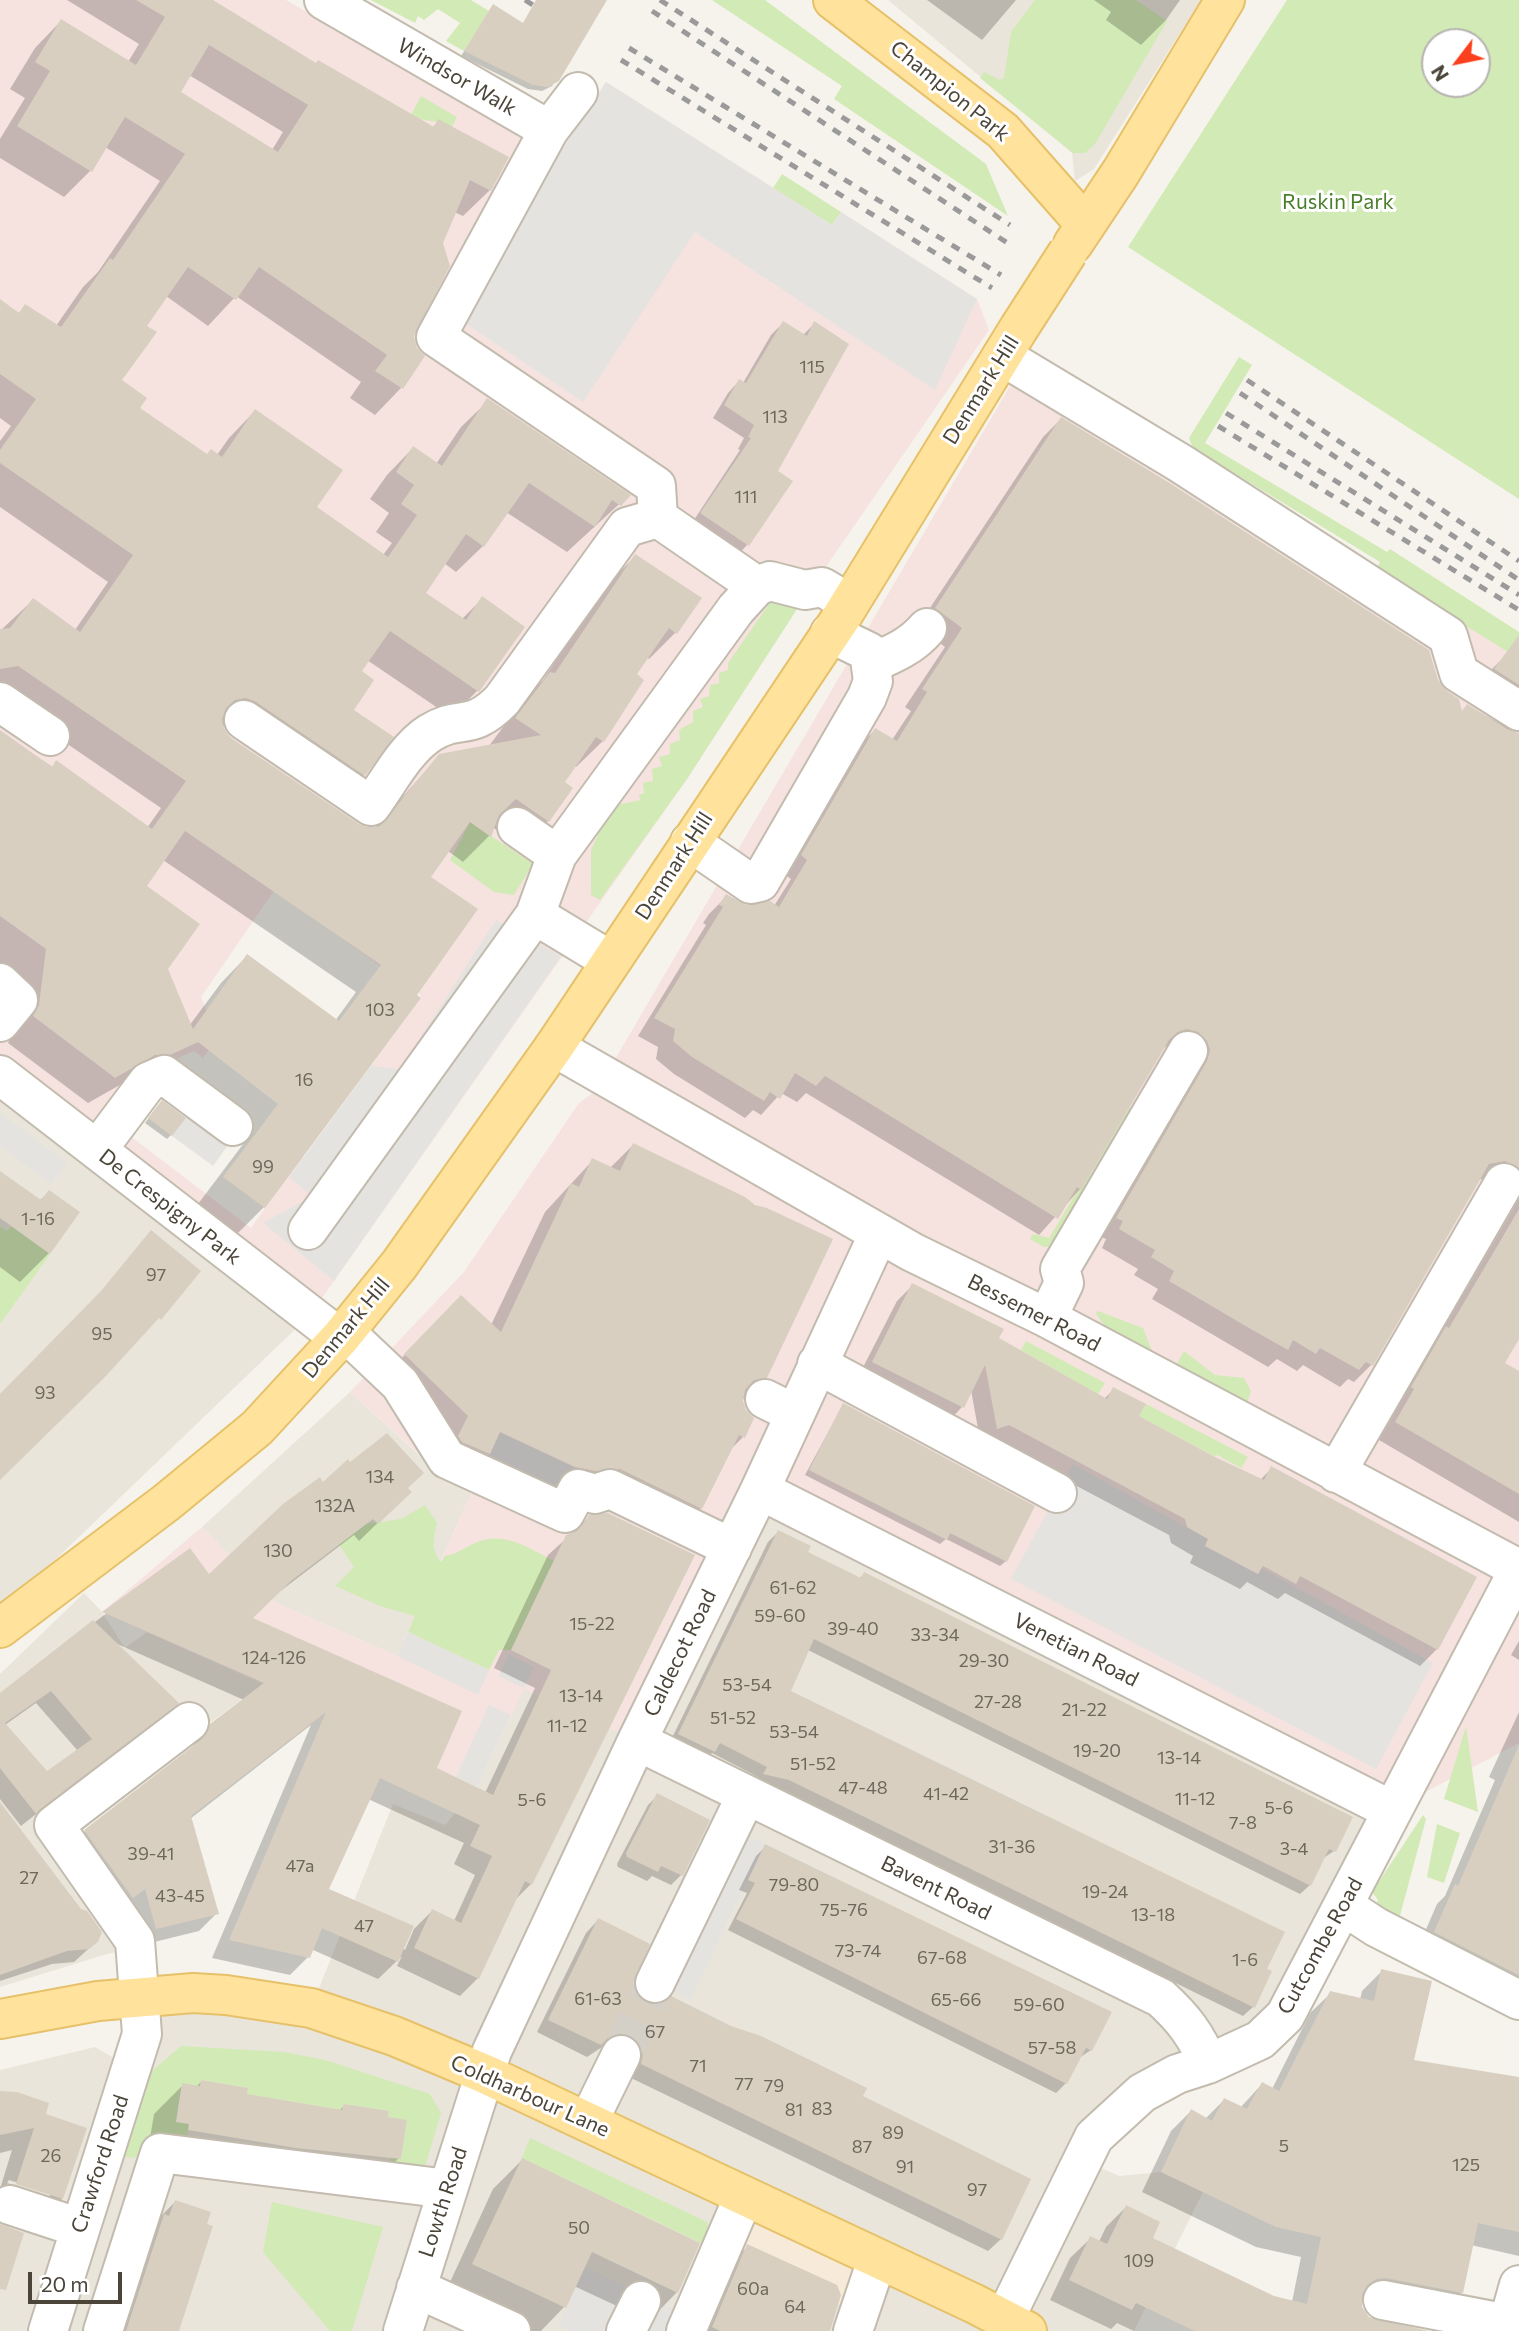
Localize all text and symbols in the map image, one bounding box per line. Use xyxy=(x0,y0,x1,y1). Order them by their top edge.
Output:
north arrow xyxy=(1421,28,1491,98)
street label: Windsor Walk xyxy=(393,33,521,121)
street label: Champion Park xyxy=(885,35,1015,147)
text: N xyxy=(1426,61,1453,85)
park label: Ruskin Park xyxy=(1282,189,1394,215)
street label: Denmark Hill xyxy=(938,331,1024,449)
house number: 115 xyxy=(799,356,825,378)
house number: 113 xyxy=(762,406,788,428)
house number: 111 xyxy=(734,486,758,508)
street label: Denmark Hill xyxy=(630,807,718,925)
house number: 103 xyxy=(365,999,395,1021)
house number: 16 xyxy=(295,1069,313,1091)
street label: De Crespigny Park xyxy=(94,1144,246,1270)
house number: 99 xyxy=(252,1156,274,1178)
house number: 1-16 xyxy=(21,1208,55,1230)
house number: 97 xyxy=(146,1264,166,1286)
street label: Bessemer Road xyxy=(963,1269,1105,1357)
street label: Denmark Hill xyxy=(297,1273,395,1383)
house number: 95 xyxy=(91,1323,113,1345)
house number: 93 xyxy=(34,1382,56,1404)
house number: 134 xyxy=(366,1466,394,1488)
house number: 132A xyxy=(315,1495,355,1517)
house number: 130 xyxy=(263,1540,293,1562)
house number: 61-62 xyxy=(769,1577,817,1599)
street label: Caldecot Road xyxy=(638,1585,722,1721)
house number: 59-60 xyxy=(754,1605,806,1627)
street label: Venetian Road xyxy=(1009,1608,1143,1692)
house number: 15-22 xyxy=(569,1613,615,1635)
house number: 39-40 xyxy=(827,1618,879,1640)
house number: 33-34 xyxy=(910,1624,960,1646)
house number: 124-126 xyxy=(242,1647,306,1669)
house number: 29-30 xyxy=(959,1650,1009,1672)
house number: 53-54 xyxy=(722,1674,772,1696)
house number: 13-14 xyxy=(559,1685,603,1707)
house number: 27-28 xyxy=(974,1691,1022,1713)
house number: 21-22 xyxy=(1061,1699,1107,1721)
house number: 51-52 xyxy=(710,1707,756,1729)
house number: 11-12 xyxy=(547,1715,587,1737)
house number: 53-54 xyxy=(769,1721,819,1743)
house number: 19-20 xyxy=(1073,1740,1121,1762)
house number: 13-14 xyxy=(1157,1747,1201,1769)
house number: 51-52 xyxy=(790,1753,836,1775)
house number: 47-48 xyxy=(838,1777,888,1799)
house number: 41-42 xyxy=(923,1783,969,1805)
house number: 11-12 xyxy=(1175,1788,1215,1810)
house number: 5-6 xyxy=(518,1789,546,1811)
house number: 5-6 xyxy=(1265,1797,1293,1819)
house number: 7-8 xyxy=(1229,1812,1257,1834)
house number: 31-36 xyxy=(989,1836,1035,1858)
house number: 3-4 xyxy=(1280,1838,1308,1860)
house number: 39-41 xyxy=(128,1843,174,1865)
street label: Bavent Road xyxy=(877,1850,995,1926)
house number: 47a xyxy=(285,1855,315,1877)
house number: 27 xyxy=(19,1867,39,1889)
street label: Cutcombe Road xyxy=(1272,1873,1368,2019)
house number: 79-80 xyxy=(769,1874,819,1896)
house number: 19-24 xyxy=(1082,1881,1128,1903)
house number: 43-45 xyxy=(155,1885,205,1907)
house number: 75-76 xyxy=(820,1899,868,1921)
house number: 13-18 xyxy=(1131,1904,1175,1926)
house number: 47 xyxy=(354,1915,374,1937)
house number: 73-74 xyxy=(835,1940,881,1962)
house number: 67-68 xyxy=(917,1947,967,1969)
house number: 1-6 xyxy=(1232,1949,1258,1971)
house number: 61-63 xyxy=(574,1988,622,2010)
house number: 65-66 xyxy=(931,1989,981,2011)
house number: 59-60 xyxy=(1013,1994,1065,2016)
house number: 67 xyxy=(645,2021,665,2043)
house number: 57-58 xyxy=(1028,2037,1076,2059)
street label: Coldharbour Lane xyxy=(447,2050,613,2142)
house number: 71 xyxy=(689,2055,707,2077)
house number: 77 xyxy=(734,2073,754,2095)
house number: 79 xyxy=(764,2075,784,2097)
street label: Crawford Road xyxy=(66,2092,134,2236)
house number: 83 xyxy=(811,2098,833,2120)
house number: 81 xyxy=(785,2099,803,2121)
house number: 89 xyxy=(882,2122,904,2144)
house number: 5 xyxy=(1279,2135,1289,2157)
house number: 87 xyxy=(852,2136,872,2158)
street label: Lowth Road xyxy=(413,2144,473,2260)
house number: 26 xyxy=(41,2145,61,2167)
house number: 125 xyxy=(1452,2154,1480,2176)
house number: 91 xyxy=(896,2156,914,2178)
house number: 97 xyxy=(967,2179,987,2201)
house number: 50 xyxy=(568,2217,590,2239)
house number: 109 xyxy=(1124,2250,1154,2272)
scale bar xyxy=(32,2258,126,2302)
text: 20 m xyxy=(41,2271,89,2296)
house number: 60a xyxy=(737,2278,769,2300)
house number: 64 xyxy=(784,2296,806,2318)

